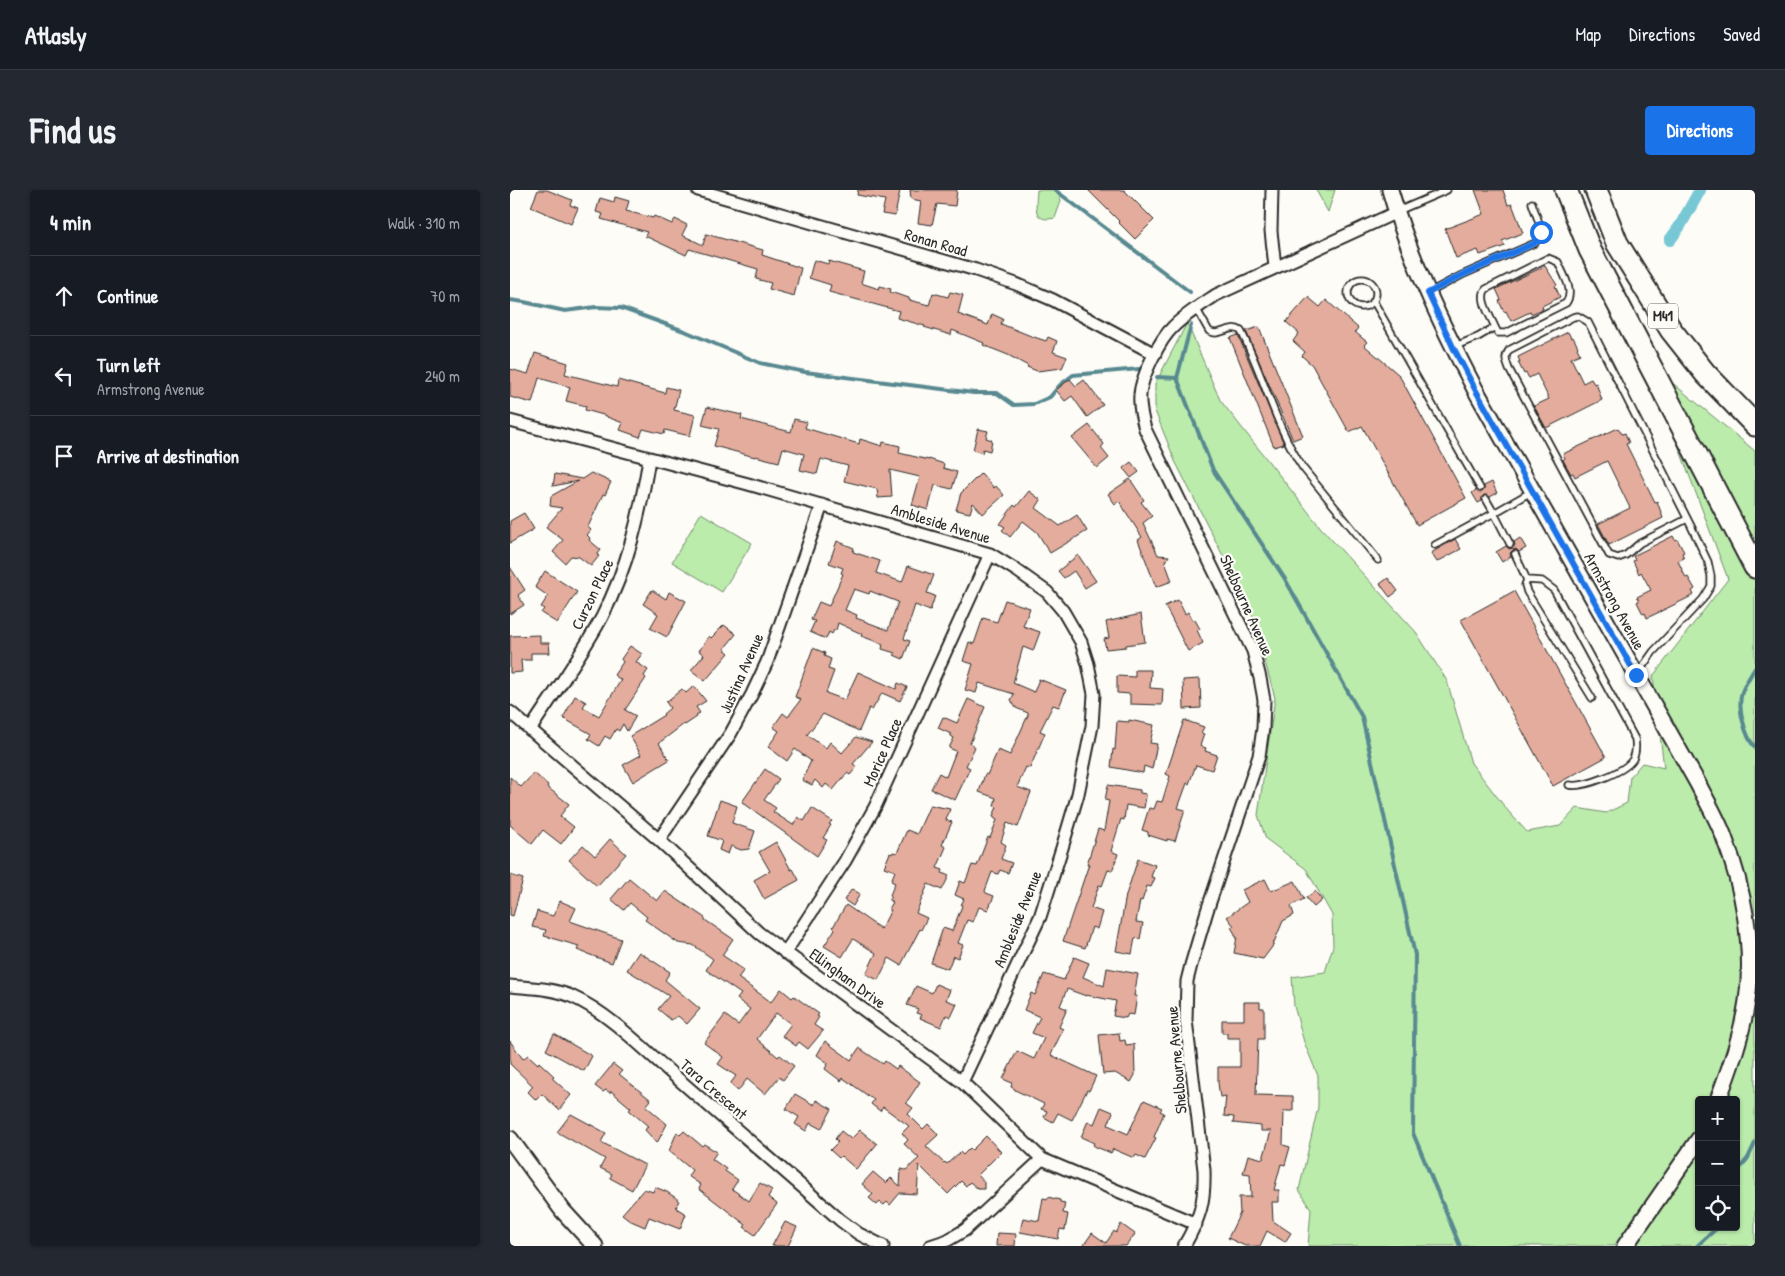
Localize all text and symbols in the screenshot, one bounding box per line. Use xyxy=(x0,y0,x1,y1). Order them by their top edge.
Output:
text: Atlasly xyxy=(25,19,87,51)
text: Map xyxy=(1576,22,1601,47)
text: Directions xyxy=(1629,22,1695,47)
text: Saved xyxy=(1723,22,1760,47)
button: Directions xyxy=(1645,106,1755,155)
text: Find us xyxy=(30,107,116,154)
text: 4 min xyxy=(50,208,91,237)
text: Walk · 310 m xyxy=(388,212,460,234)
route start xyxy=(1530,221,1553,244)
street label: Ronan Road xyxy=(902,223,970,261)
icon: ahead xyxy=(50,282,78,310)
text: Continue xyxy=(97,283,158,309)
text: 70 m xyxy=(430,285,460,307)
road number: M41 xyxy=(1648,304,1678,328)
text: Turn left xyxy=(97,352,160,378)
icon: left xyxy=(50,362,78,390)
text: 240 m xyxy=(425,365,460,387)
text: Armstrong Avenue xyxy=(97,378,205,400)
icon: arrive xyxy=(50,442,78,470)
text: Arrive at destination xyxy=(97,443,239,469)
street label: Ambleside Avenue xyxy=(889,497,994,549)
street label: Armstrong Avenue xyxy=(1579,549,1651,654)
street label: Shelbourne Avenue xyxy=(1215,551,1279,659)
street label: Curzon Place xyxy=(565,554,619,633)
street label: Justina Avenue xyxy=(714,629,769,716)
route end xyxy=(1625,664,1648,687)
street label: Morice Place xyxy=(857,714,907,790)
street label: Ambleside Avenue xyxy=(988,867,1047,971)
street label: Ellingham Drive xyxy=(805,943,891,1014)
street label: Shelbourne Avenue xyxy=(1160,1005,1192,1115)
street label: Tara Crescent xyxy=(676,1054,753,1125)
map controls xyxy=(1695,1096,1740,1231)
button: + xyxy=(1695,1096,1740,1141)
button: − xyxy=(1695,1141,1740,1186)
button: locate xyxy=(1695,1186,1740,1231)

